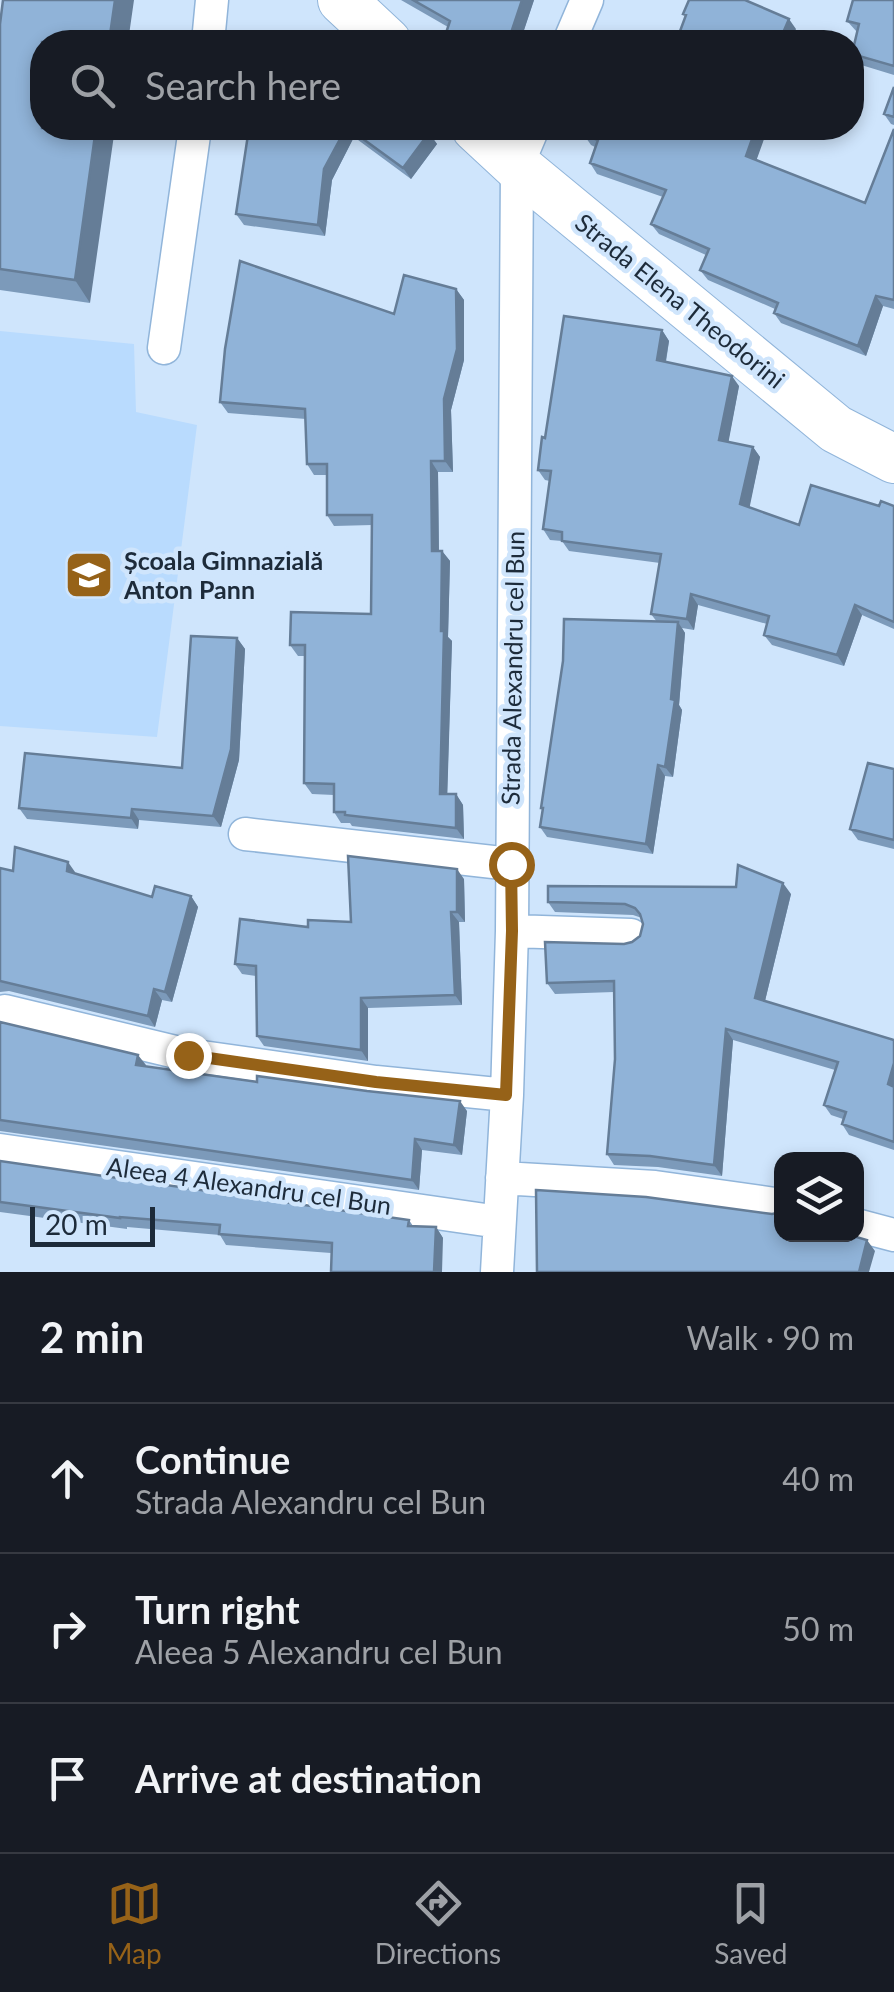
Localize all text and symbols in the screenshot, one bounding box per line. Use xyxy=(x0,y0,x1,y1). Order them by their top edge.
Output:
search box xyxy=(30,30,864,140)
icon: search xyxy=(65,58,120,113)
text: Search here xyxy=(145,62,341,108)
street label: Strada Elena Theodorini xyxy=(570,207,791,394)
street label: Strada Alexandru cel Bun xyxy=(495,531,529,805)
place label: Școala Gimnazială Anton Pann xyxy=(123,545,323,604)
school or university icon: Școala Gimnazială Anton Pann xyxy=(63,549,115,601)
route start xyxy=(489,842,535,888)
route end xyxy=(166,1033,212,1079)
street label: Aleea 4 Alexandru cel Bun xyxy=(105,1150,393,1220)
map controls xyxy=(774,1152,864,1242)
button: layers xyxy=(774,1152,864,1242)
scale bar xyxy=(30,1202,155,1246)
text: 20 m xyxy=(45,1207,108,1241)
text: 2 min xyxy=(40,1312,144,1362)
text: Walk · 90 m xyxy=(687,1318,854,1357)
text: Continue xyxy=(135,1436,290,1482)
icon: ahead xyxy=(40,1451,95,1506)
text: 40 m xyxy=(782,1459,854,1498)
text: Strada Alexandru cel Bun xyxy=(135,1482,486,1521)
text: Turn right xyxy=(135,1586,300,1632)
icon: right xyxy=(40,1601,95,1656)
text: 50 m xyxy=(782,1609,854,1648)
text: Aleea 5 Alexandru cel Bun xyxy=(135,1632,503,1671)
icon: arrive xyxy=(40,1751,95,1806)
text: Arrive at destination xyxy=(135,1755,482,1801)
tab: Map xyxy=(107,1876,162,1970)
tab: Directions xyxy=(375,1876,501,1970)
tab: Saved xyxy=(714,1876,787,1970)

